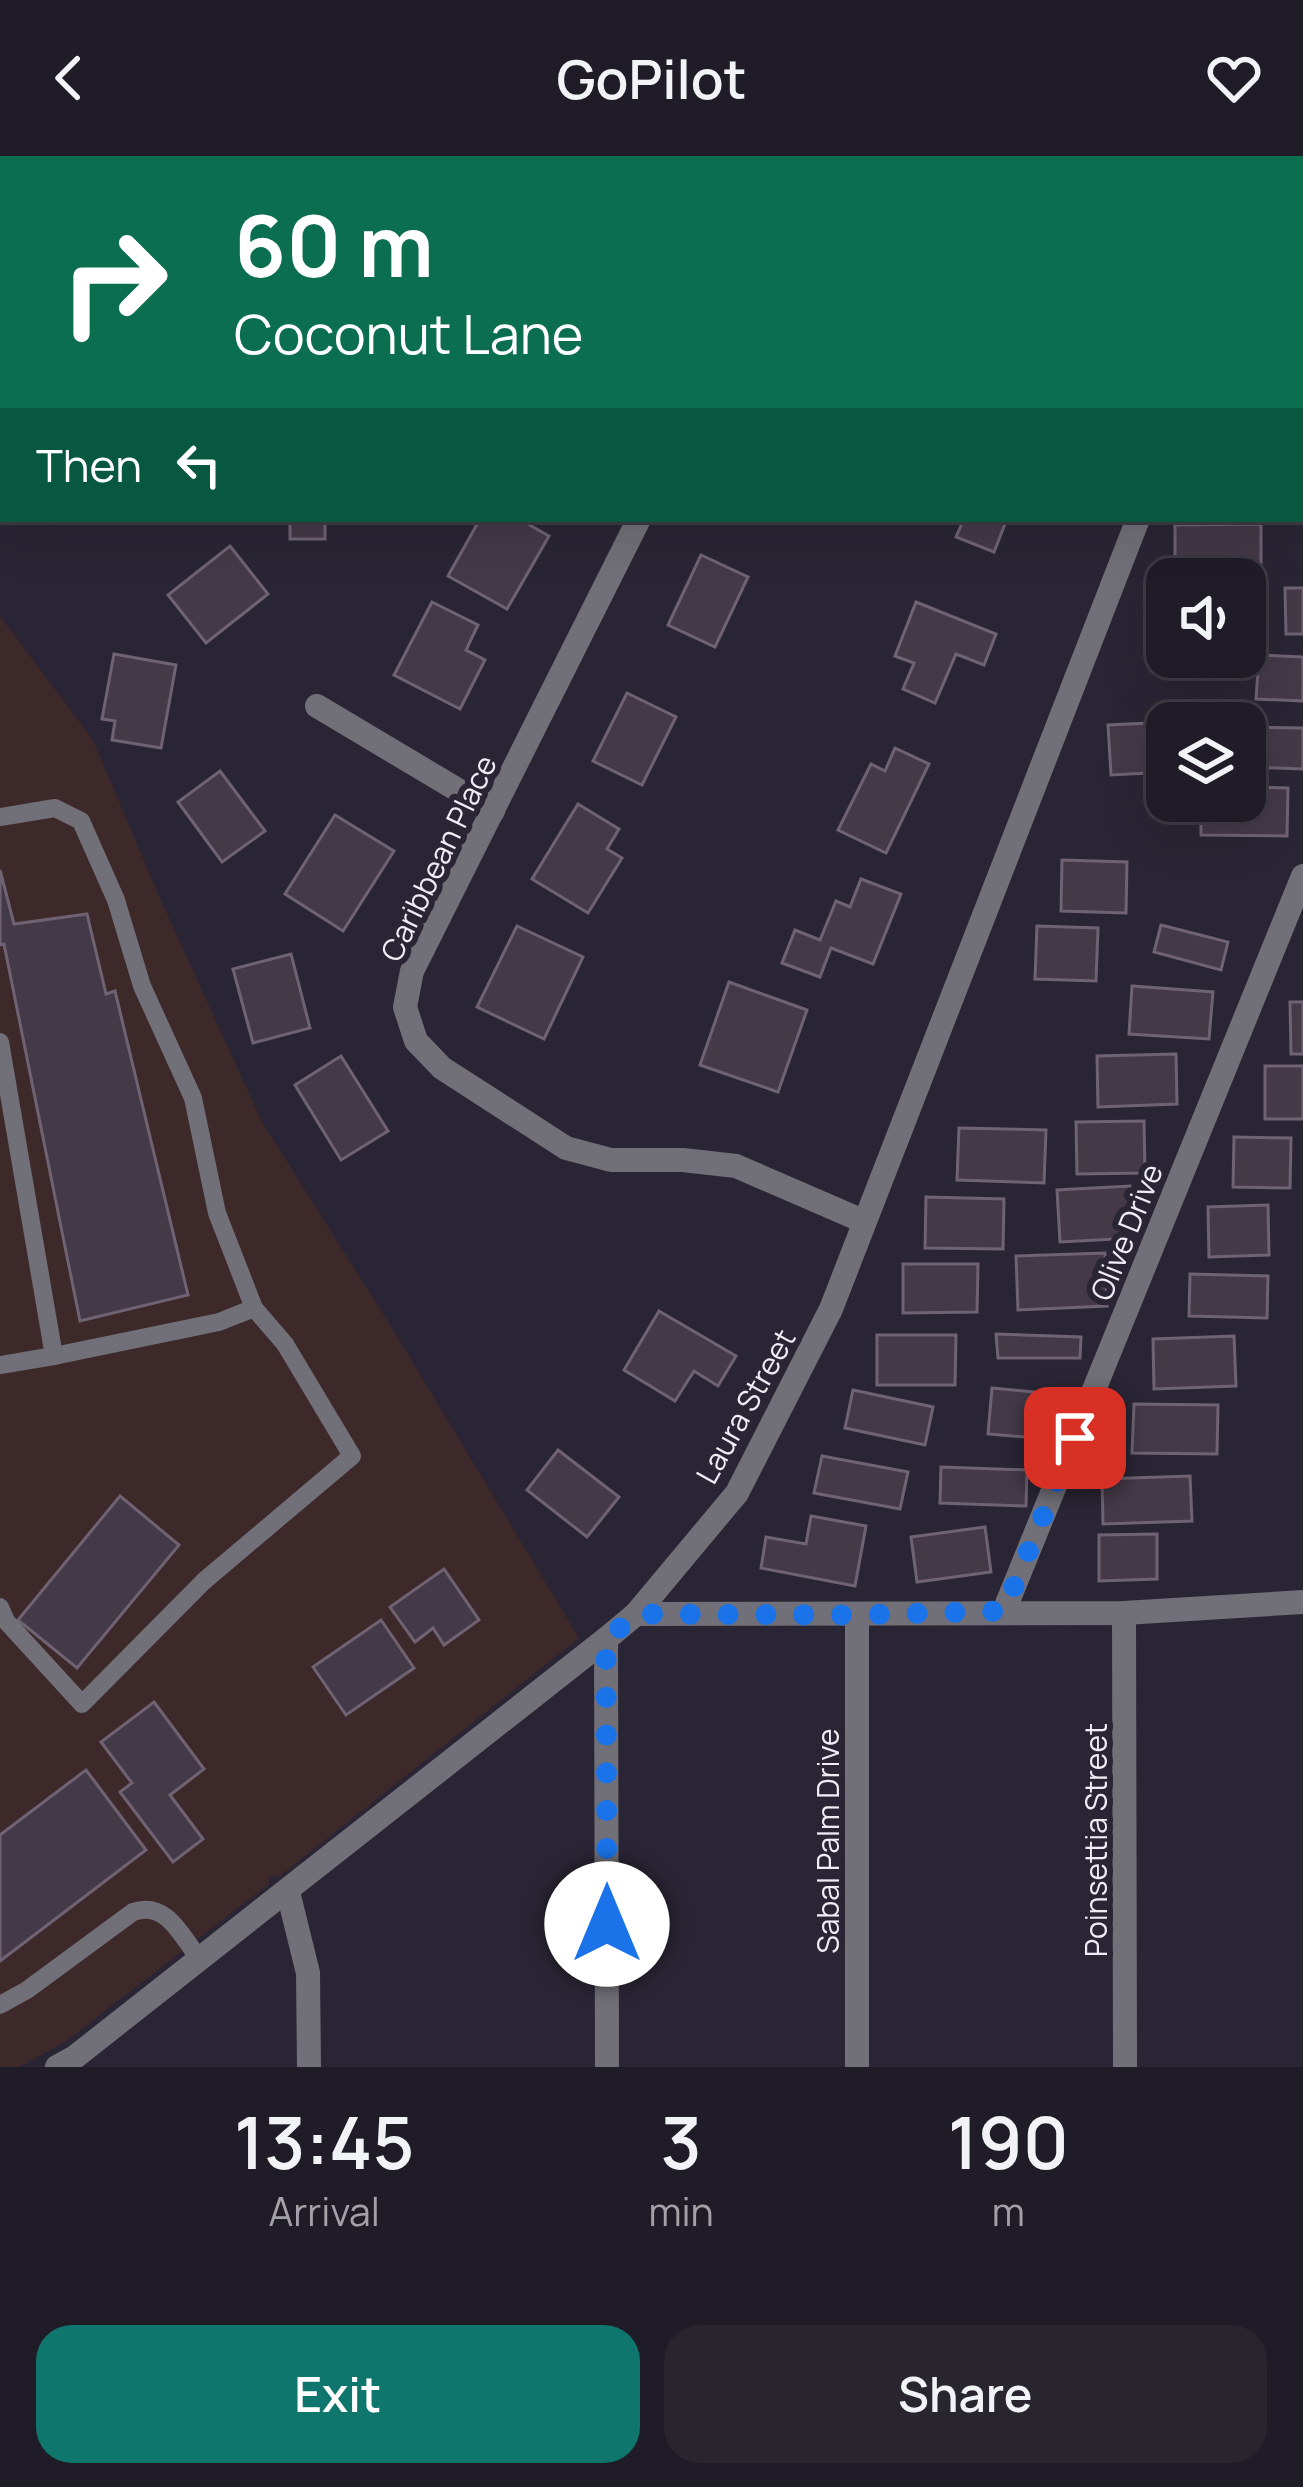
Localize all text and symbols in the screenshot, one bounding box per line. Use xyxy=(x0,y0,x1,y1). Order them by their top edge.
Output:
text: GoPilot xyxy=(556,41,747,115)
icon: back xyxy=(36,45,102,111)
icon: heart xyxy=(1201,45,1267,111)
text: 60 m xyxy=(234,187,434,302)
icon: right xyxy=(36,204,192,360)
text: Coconut Lane xyxy=(234,296,583,370)
icon: left xyxy=(166,432,232,498)
text: Then xyxy=(36,434,142,496)
map controls xyxy=(1146,558,1266,822)
button: sound xyxy=(1146,558,1266,678)
button: layers xyxy=(1146,702,1266,822)
street label: Caribbean Place xyxy=(370,748,506,968)
street label: Olive Drive xyxy=(1080,1158,1172,1306)
street label: Laura Street xyxy=(686,1321,804,1491)
pin xyxy=(1024,1387,1126,1489)
icon: arrive xyxy=(1042,1405,1108,1471)
street label: Poinsettia Street xyxy=(1075,1723,1116,1957)
street label: Sabal Palm Drive xyxy=(807,1728,848,1954)
position arrow xyxy=(544,1861,670,1987)
text: 13:45 xyxy=(234,2092,415,2191)
text: 3 xyxy=(661,2092,702,2191)
text: 190 xyxy=(948,2092,1069,2191)
text: Arrival xyxy=(269,2184,380,2238)
text: min xyxy=(648,2184,714,2238)
text: m xyxy=(992,2184,1025,2238)
button: Exit xyxy=(36,2325,640,2463)
button: Share xyxy=(664,2325,1267,2463)

